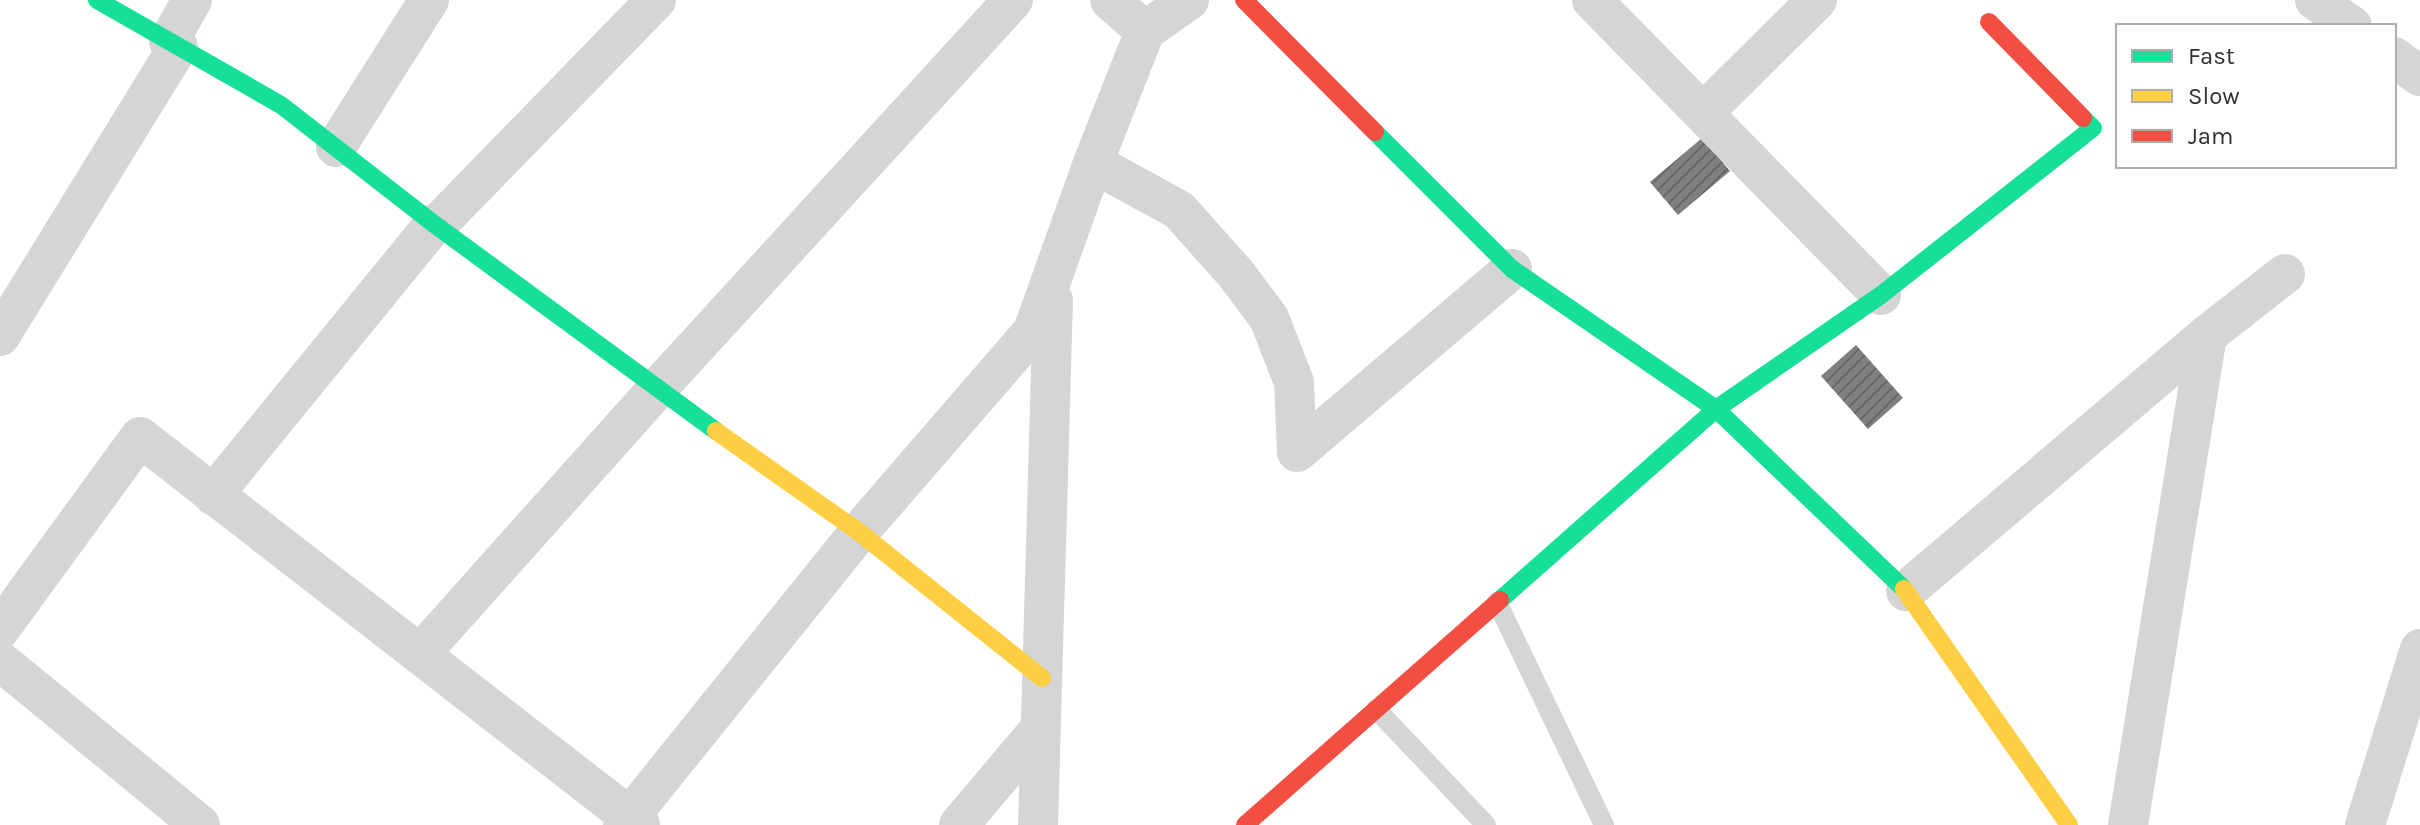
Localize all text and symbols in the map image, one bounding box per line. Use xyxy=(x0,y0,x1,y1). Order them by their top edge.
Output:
legend xyxy=(2116,24,2396,168)
text: Fast xyxy=(2188,42,2235,70)
text: Slow xyxy=(2188,82,2240,110)
text: Jam xyxy=(2188,122,2233,150)

